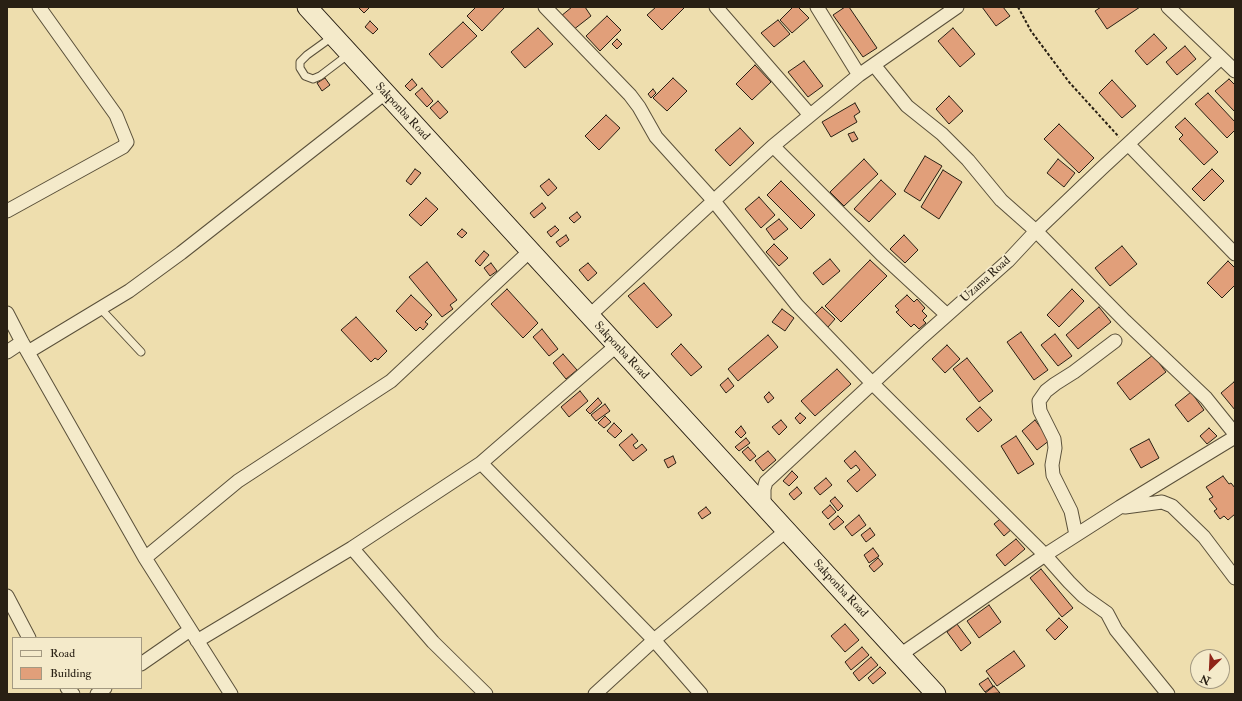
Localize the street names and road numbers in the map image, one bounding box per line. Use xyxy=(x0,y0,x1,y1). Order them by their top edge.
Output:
street label: Sakponba Road xyxy=(372,80,432,144)
street label: Uzama Road xyxy=(958,254,1014,306)
street label: Sakponba Road xyxy=(591,319,651,383)
street label: Sakponba Road xyxy=(810,557,870,621)

